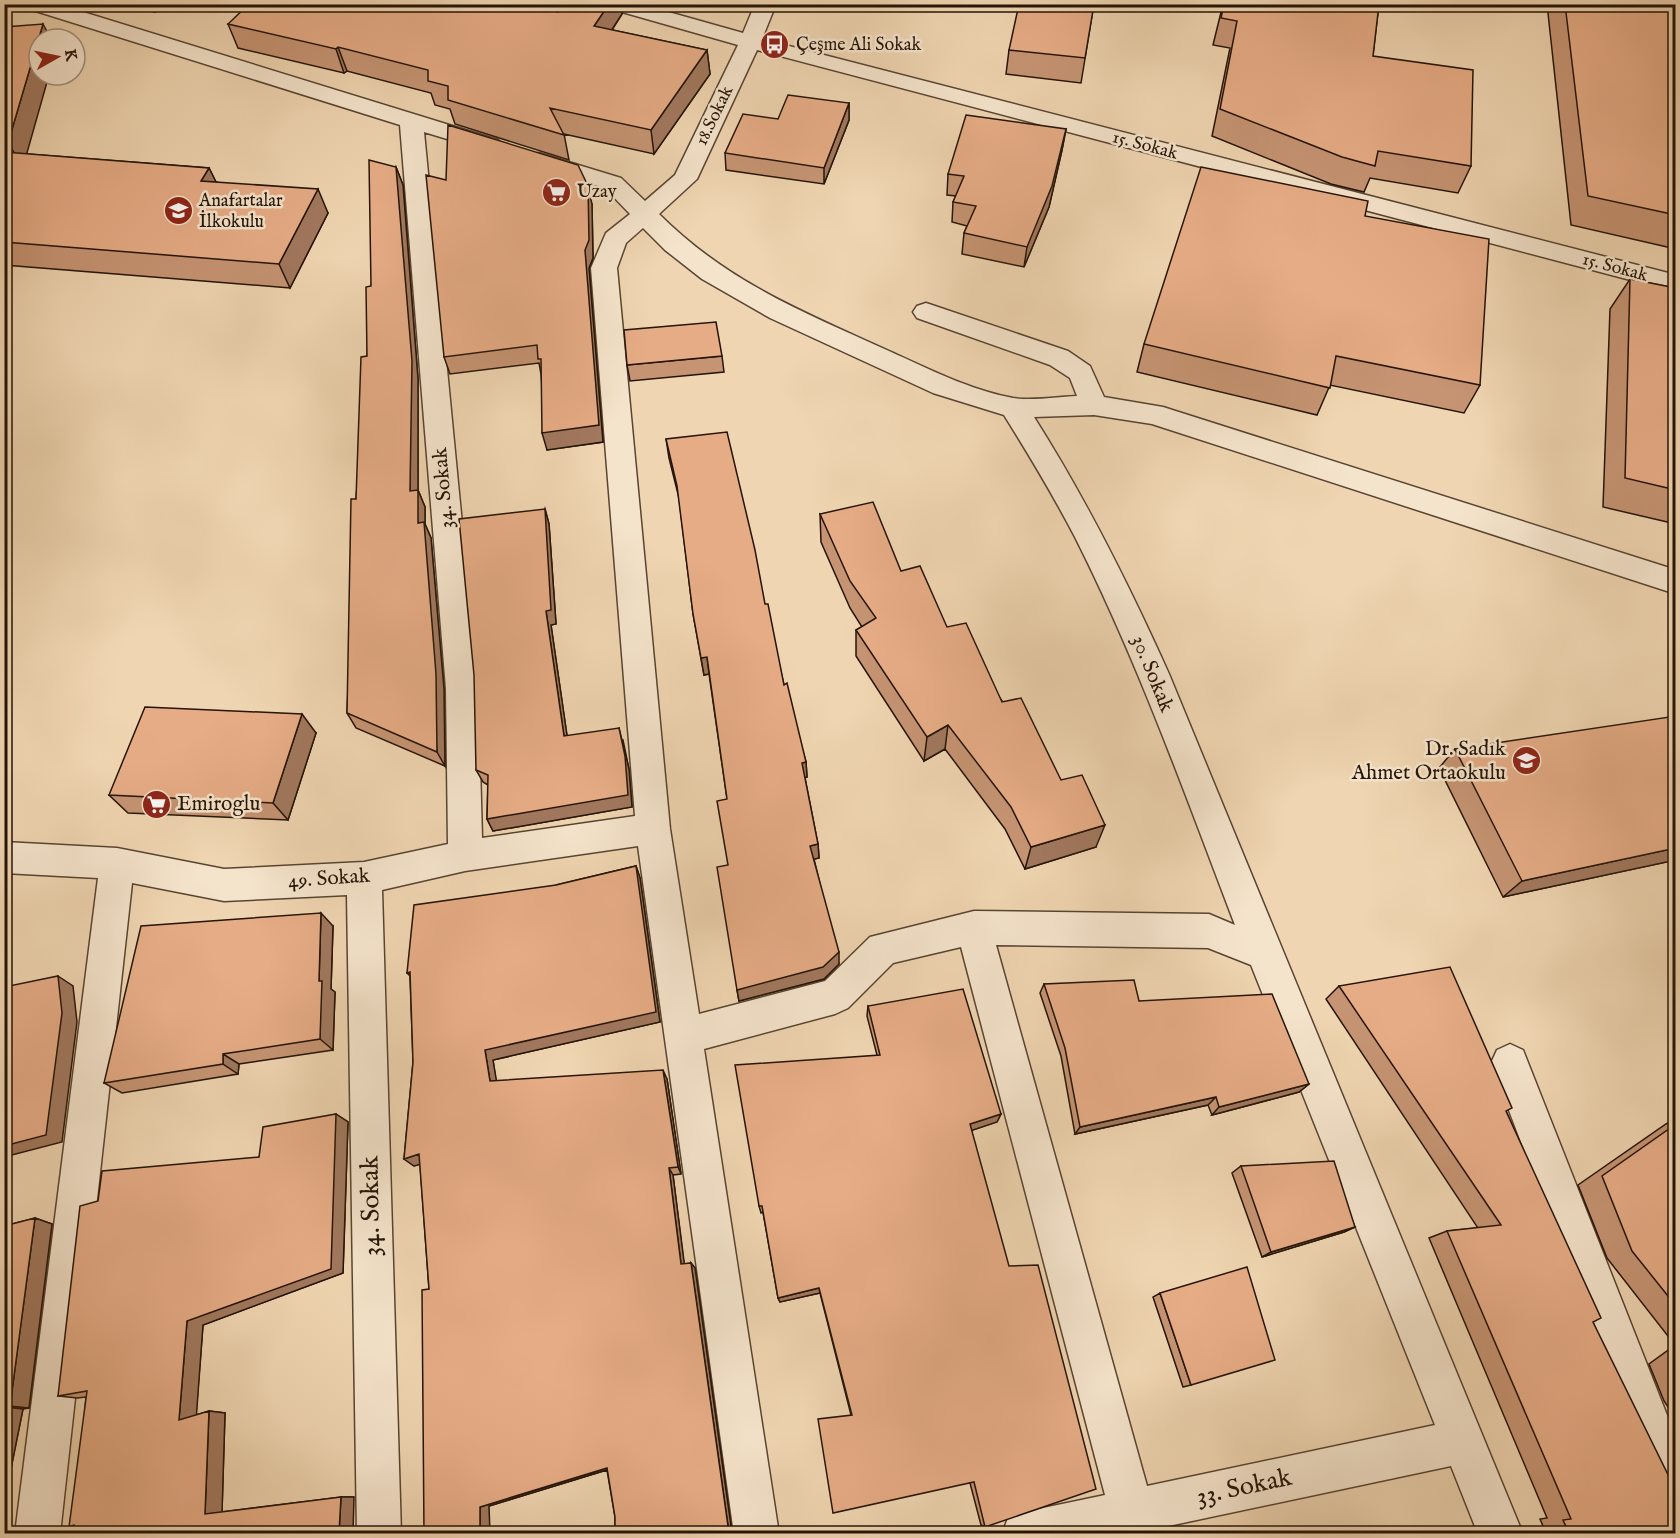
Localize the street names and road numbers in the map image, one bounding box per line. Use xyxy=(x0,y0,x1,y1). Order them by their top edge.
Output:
street label: 18.Sokak xyxy=(691,82,739,150)
street label: 15. Sokak xyxy=(1110,126,1181,166)
street label: 15. Sokak xyxy=(1580,248,1651,288)
street label: 34. Sokak xyxy=(427,446,461,530)
street label: 30. Sokak xyxy=(1124,631,1180,717)
street label: 49. Sokak xyxy=(287,863,372,895)
street label: 34. Sokak xyxy=(354,1154,388,1257)
street label: 33. Sokak xyxy=(1193,1461,1296,1513)

